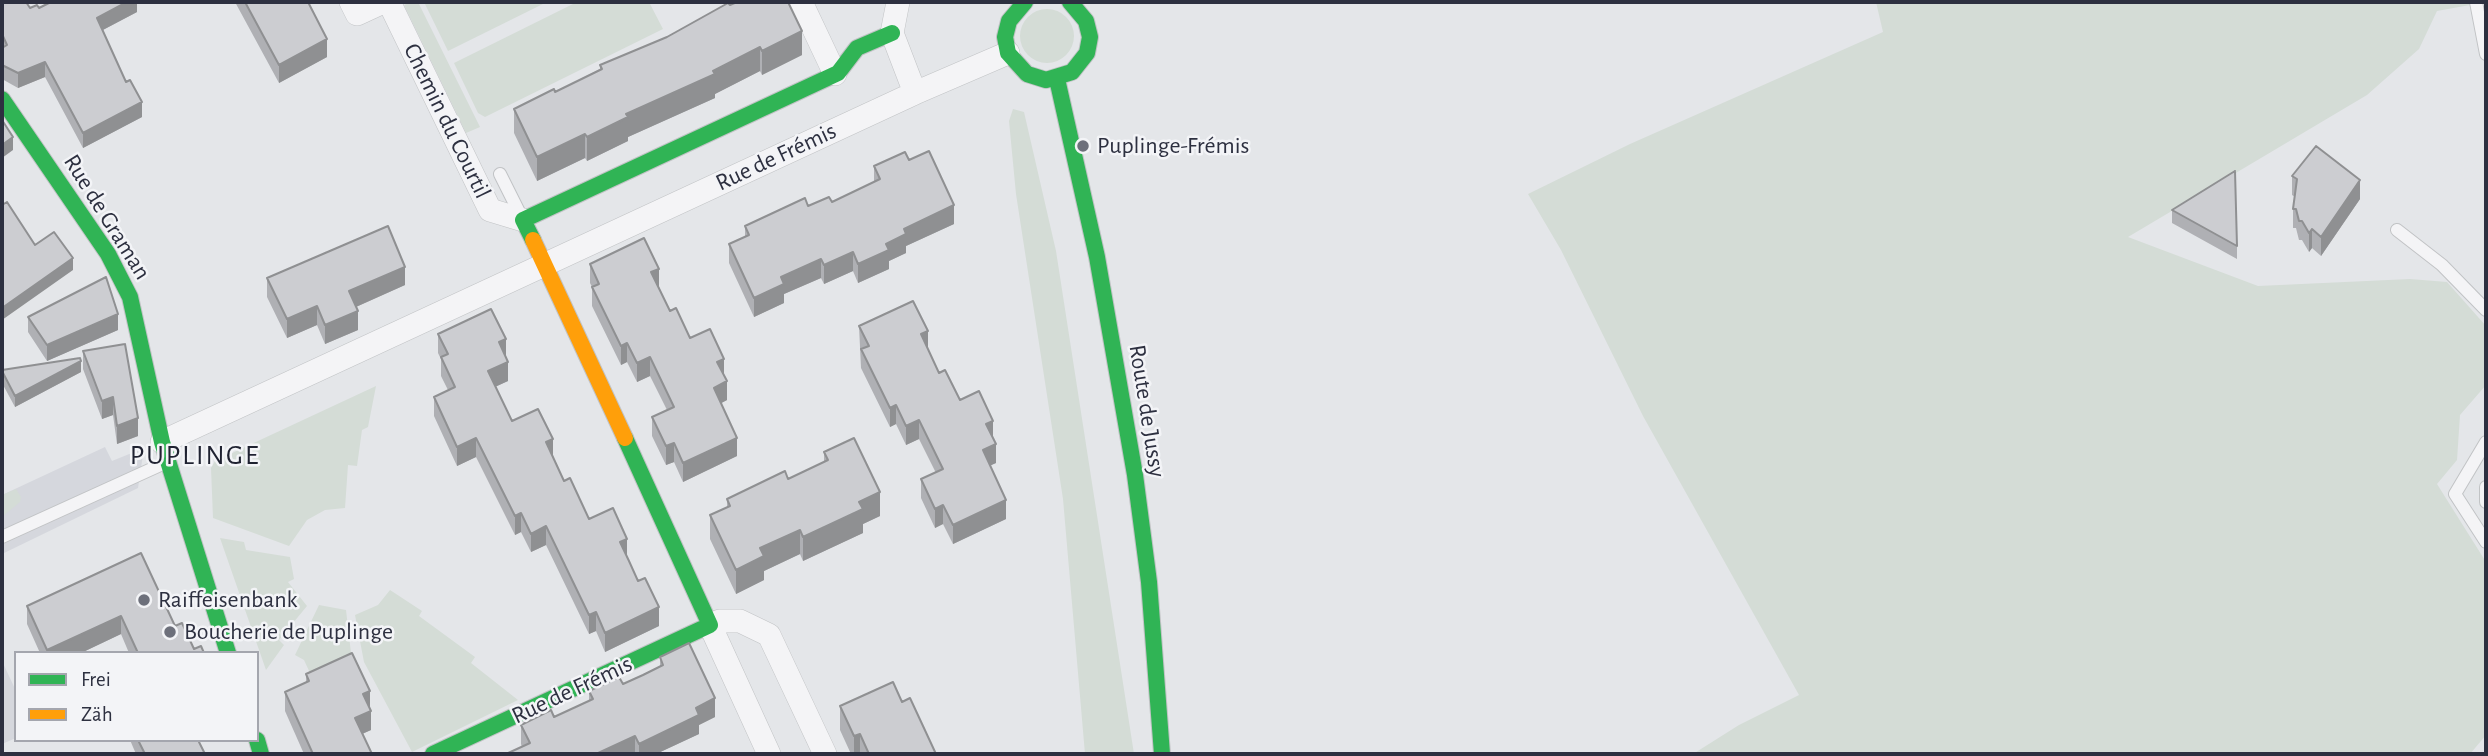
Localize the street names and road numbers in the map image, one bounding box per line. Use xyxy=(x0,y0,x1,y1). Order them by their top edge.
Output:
street label: Chemin du Courtil xyxy=(397,39,497,203)
street label: Rue de Frémis xyxy=(711,117,841,197)
street label: Rue de Graman xyxy=(57,149,157,285)
street label: Route de Jussy xyxy=(1122,343,1172,479)
street label: Rue de Frémis xyxy=(507,650,637,730)

